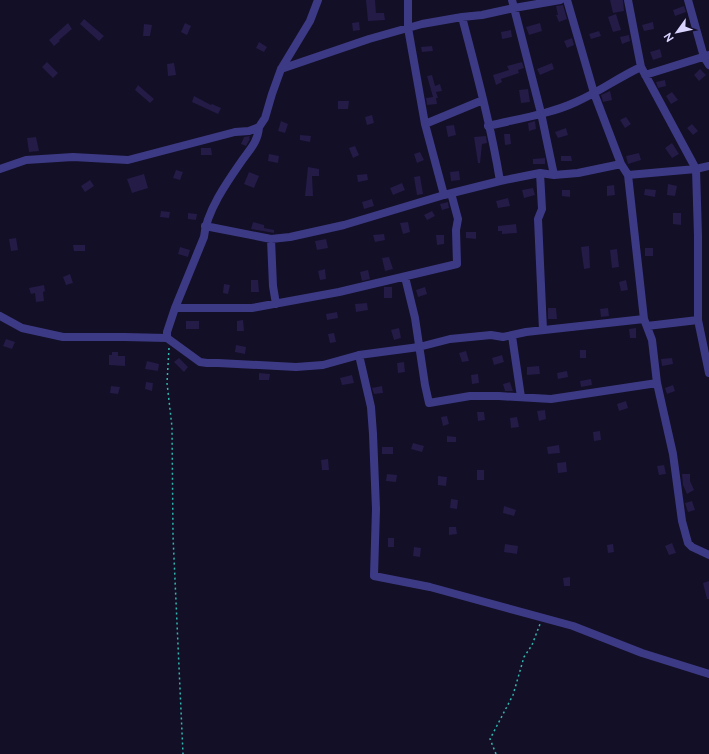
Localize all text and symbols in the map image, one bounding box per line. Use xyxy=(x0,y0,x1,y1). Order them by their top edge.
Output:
north arrow xyxy=(657,12,697,52)
text: N xyxy=(661,30,677,44)

